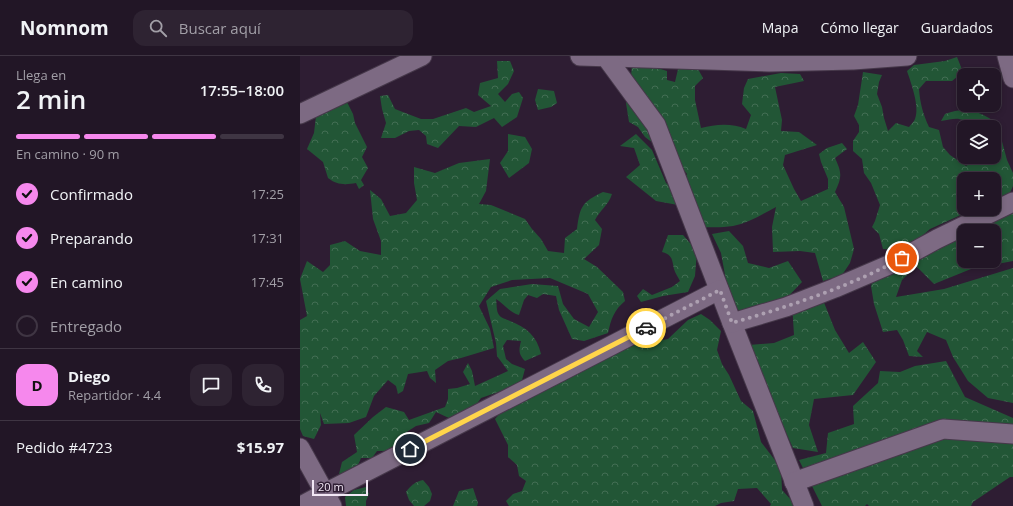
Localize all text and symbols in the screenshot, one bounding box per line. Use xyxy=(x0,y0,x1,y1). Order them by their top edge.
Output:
search box xyxy=(133,10,413,46)
text: Nomnom xyxy=(20,15,109,41)
icon: search xyxy=(147,17,169,39)
text: Buscar aquí xyxy=(179,18,261,38)
text: Mapa xyxy=(762,18,798,37)
text: Cómo llegar xyxy=(820,18,899,37)
text: Guardados xyxy=(921,18,993,37)
text: Llega en xyxy=(16,66,66,84)
map controls xyxy=(957,68,1001,268)
button: locate xyxy=(957,68,1001,112)
text: 17:55–18:00 xyxy=(200,80,284,100)
text: 2 min xyxy=(16,81,86,117)
button: layers xyxy=(957,120,1001,164)
text: En camino · 90 m xyxy=(16,145,120,163)
button: + xyxy=(957,172,1001,216)
icon: check xyxy=(16,183,38,205)
text: Confirmado xyxy=(50,184,133,204)
text: 17:25 xyxy=(251,185,284,203)
button: − xyxy=(957,224,1001,268)
icon: check xyxy=(16,227,38,249)
text: Preparando xyxy=(50,228,133,248)
text: 17:31 xyxy=(251,229,284,247)
pin xyxy=(885,241,919,275)
icon: bag xyxy=(891,247,913,269)
icon: check xyxy=(16,271,38,293)
text: En camino xyxy=(50,272,123,292)
text: 17:45 xyxy=(251,273,284,291)
courier xyxy=(626,308,666,348)
text: Entregado xyxy=(50,316,122,336)
icon: car xyxy=(635,317,657,339)
button: chat xyxy=(190,364,232,406)
button: phone xyxy=(242,364,284,406)
text: Diego xyxy=(68,366,110,386)
text: D xyxy=(31,375,43,395)
text: Repartidor · 4.4 xyxy=(68,386,161,404)
pin xyxy=(393,432,427,466)
text: Pedido #4723 xyxy=(16,437,113,457)
text: $15.97 xyxy=(237,437,284,457)
icon: home xyxy=(399,438,421,460)
scale bar xyxy=(312,478,368,497)
text: 20 m xyxy=(318,479,344,494)

